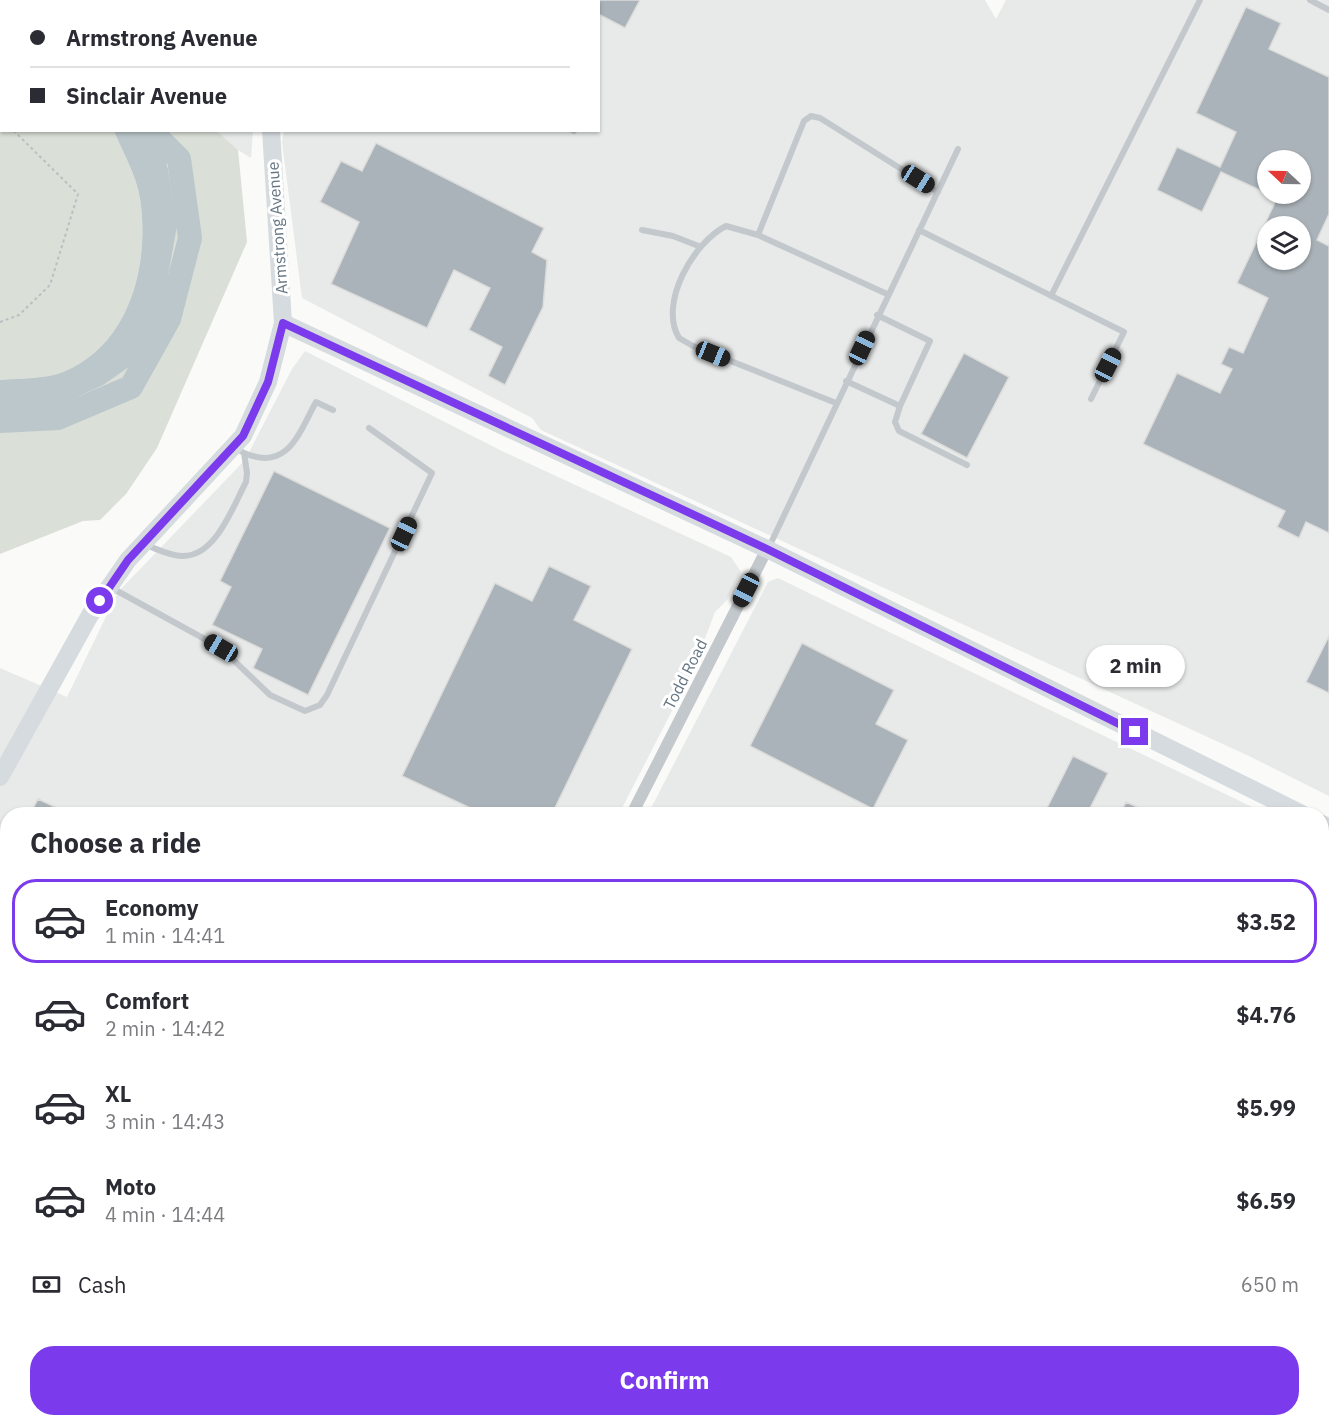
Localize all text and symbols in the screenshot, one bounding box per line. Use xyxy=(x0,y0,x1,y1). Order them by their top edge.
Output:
text: Armstrong Avenue xyxy=(66,23,258,52)
text: Sinclair Avenue xyxy=(66,81,227,110)
north arrow xyxy=(1257,150,1311,204)
map controls xyxy=(1257,150,1311,270)
street label: Armstrong Avenue xyxy=(262,161,292,295)
car xyxy=(898,162,938,196)
button: layers xyxy=(1257,216,1311,270)
car xyxy=(846,328,878,368)
car xyxy=(693,339,733,369)
car xyxy=(1092,345,1124,385)
car xyxy=(388,514,420,554)
car xyxy=(730,570,762,610)
route start xyxy=(86,587,113,614)
car xyxy=(201,631,241,665)
street label: Todd Road xyxy=(659,636,711,712)
callout: 2 min xyxy=(1086,645,1184,687)
text: 2 min xyxy=(1109,652,1162,679)
route end xyxy=(1121,718,1148,745)
text: Choose a ride xyxy=(30,825,201,860)
text: Economy xyxy=(105,893,199,922)
icon: car xyxy=(33,894,87,948)
text: $3.52 xyxy=(1236,907,1296,936)
text: 1 min · 14:41 xyxy=(105,922,225,949)
text: Comfort xyxy=(105,986,189,1015)
icon: car xyxy=(33,987,87,1041)
text: $4.76 xyxy=(1236,1000,1296,1029)
text: 2 min · 14:42 xyxy=(105,1015,225,1042)
text: XL xyxy=(105,1079,131,1108)
icon: car xyxy=(33,1080,87,1134)
text: $5.99 xyxy=(1236,1093,1296,1122)
text: 3 min · 14:43 xyxy=(105,1108,225,1135)
text: Moto xyxy=(105,1172,156,1201)
icon: car xyxy=(33,1173,87,1227)
text: $6.59 xyxy=(1236,1186,1296,1215)
text: 4 min · 14:44 xyxy=(105,1201,225,1228)
icon: cash xyxy=(30,1268,63,1301)
text: Cash xyxy=(78,1270,127,1299)
text: 650 m xyxy=(1241,1271,1299,1298)
button: Confirm xyxy=(30,1346,1299,1415)

